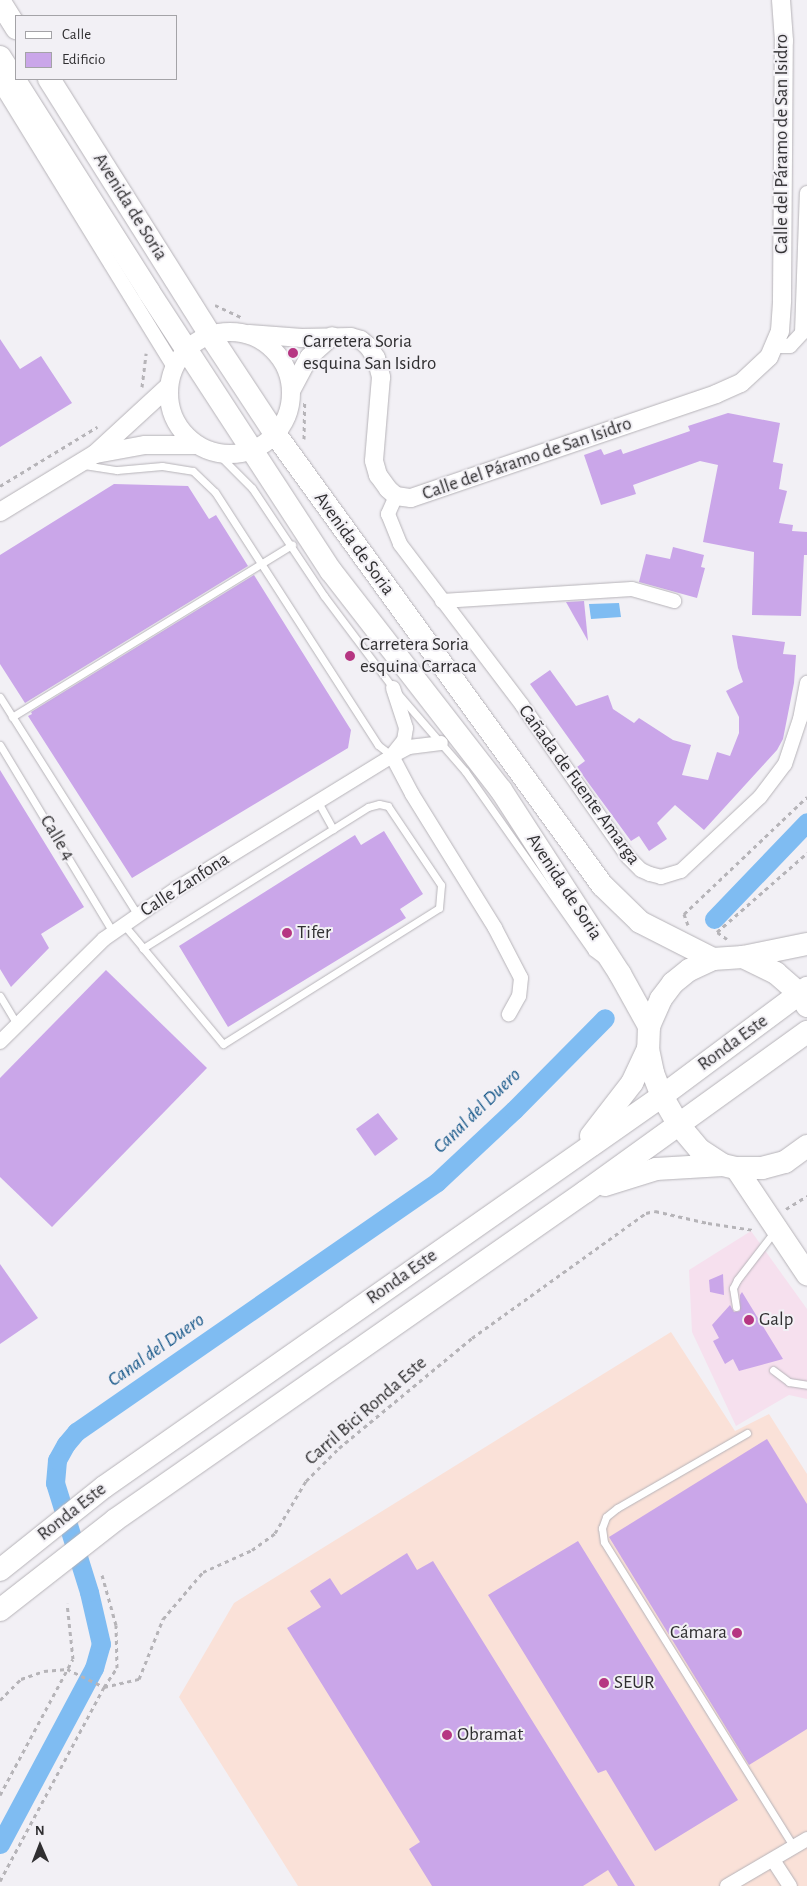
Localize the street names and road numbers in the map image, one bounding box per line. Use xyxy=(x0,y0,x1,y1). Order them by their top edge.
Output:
street label: Calle del Páramo de San Isidro xyxy=(771,34,793,254)
street label: Avenida de Soria xyxy=(88,149,172,265)
street label: Calle del Páramo de San Isidro xyxy=(419,412,635,506)
street label: Avenida de Soria xyxy=(309,488,399,600)
street label: Cañada de Fuente Amarga xyxy=(513,701,645,869)
street label: Calle 4 xyxy=(35,811,79,865)
street label: Avenida de Soria xyxy=(521,830,607,944)
street label: Calle Zanfona xyxy=(136,848,234,922)
street label: Ronda Este xyxy=(693,1010,773,1076)
street label: Ronda Este xyxy=(362,1244,442,1310)
street label: Carril Bici Ronda Este xyxy=(300,1352,432,1470)
street label: Ronda Este xyxy=(33,1478,111,1546)

